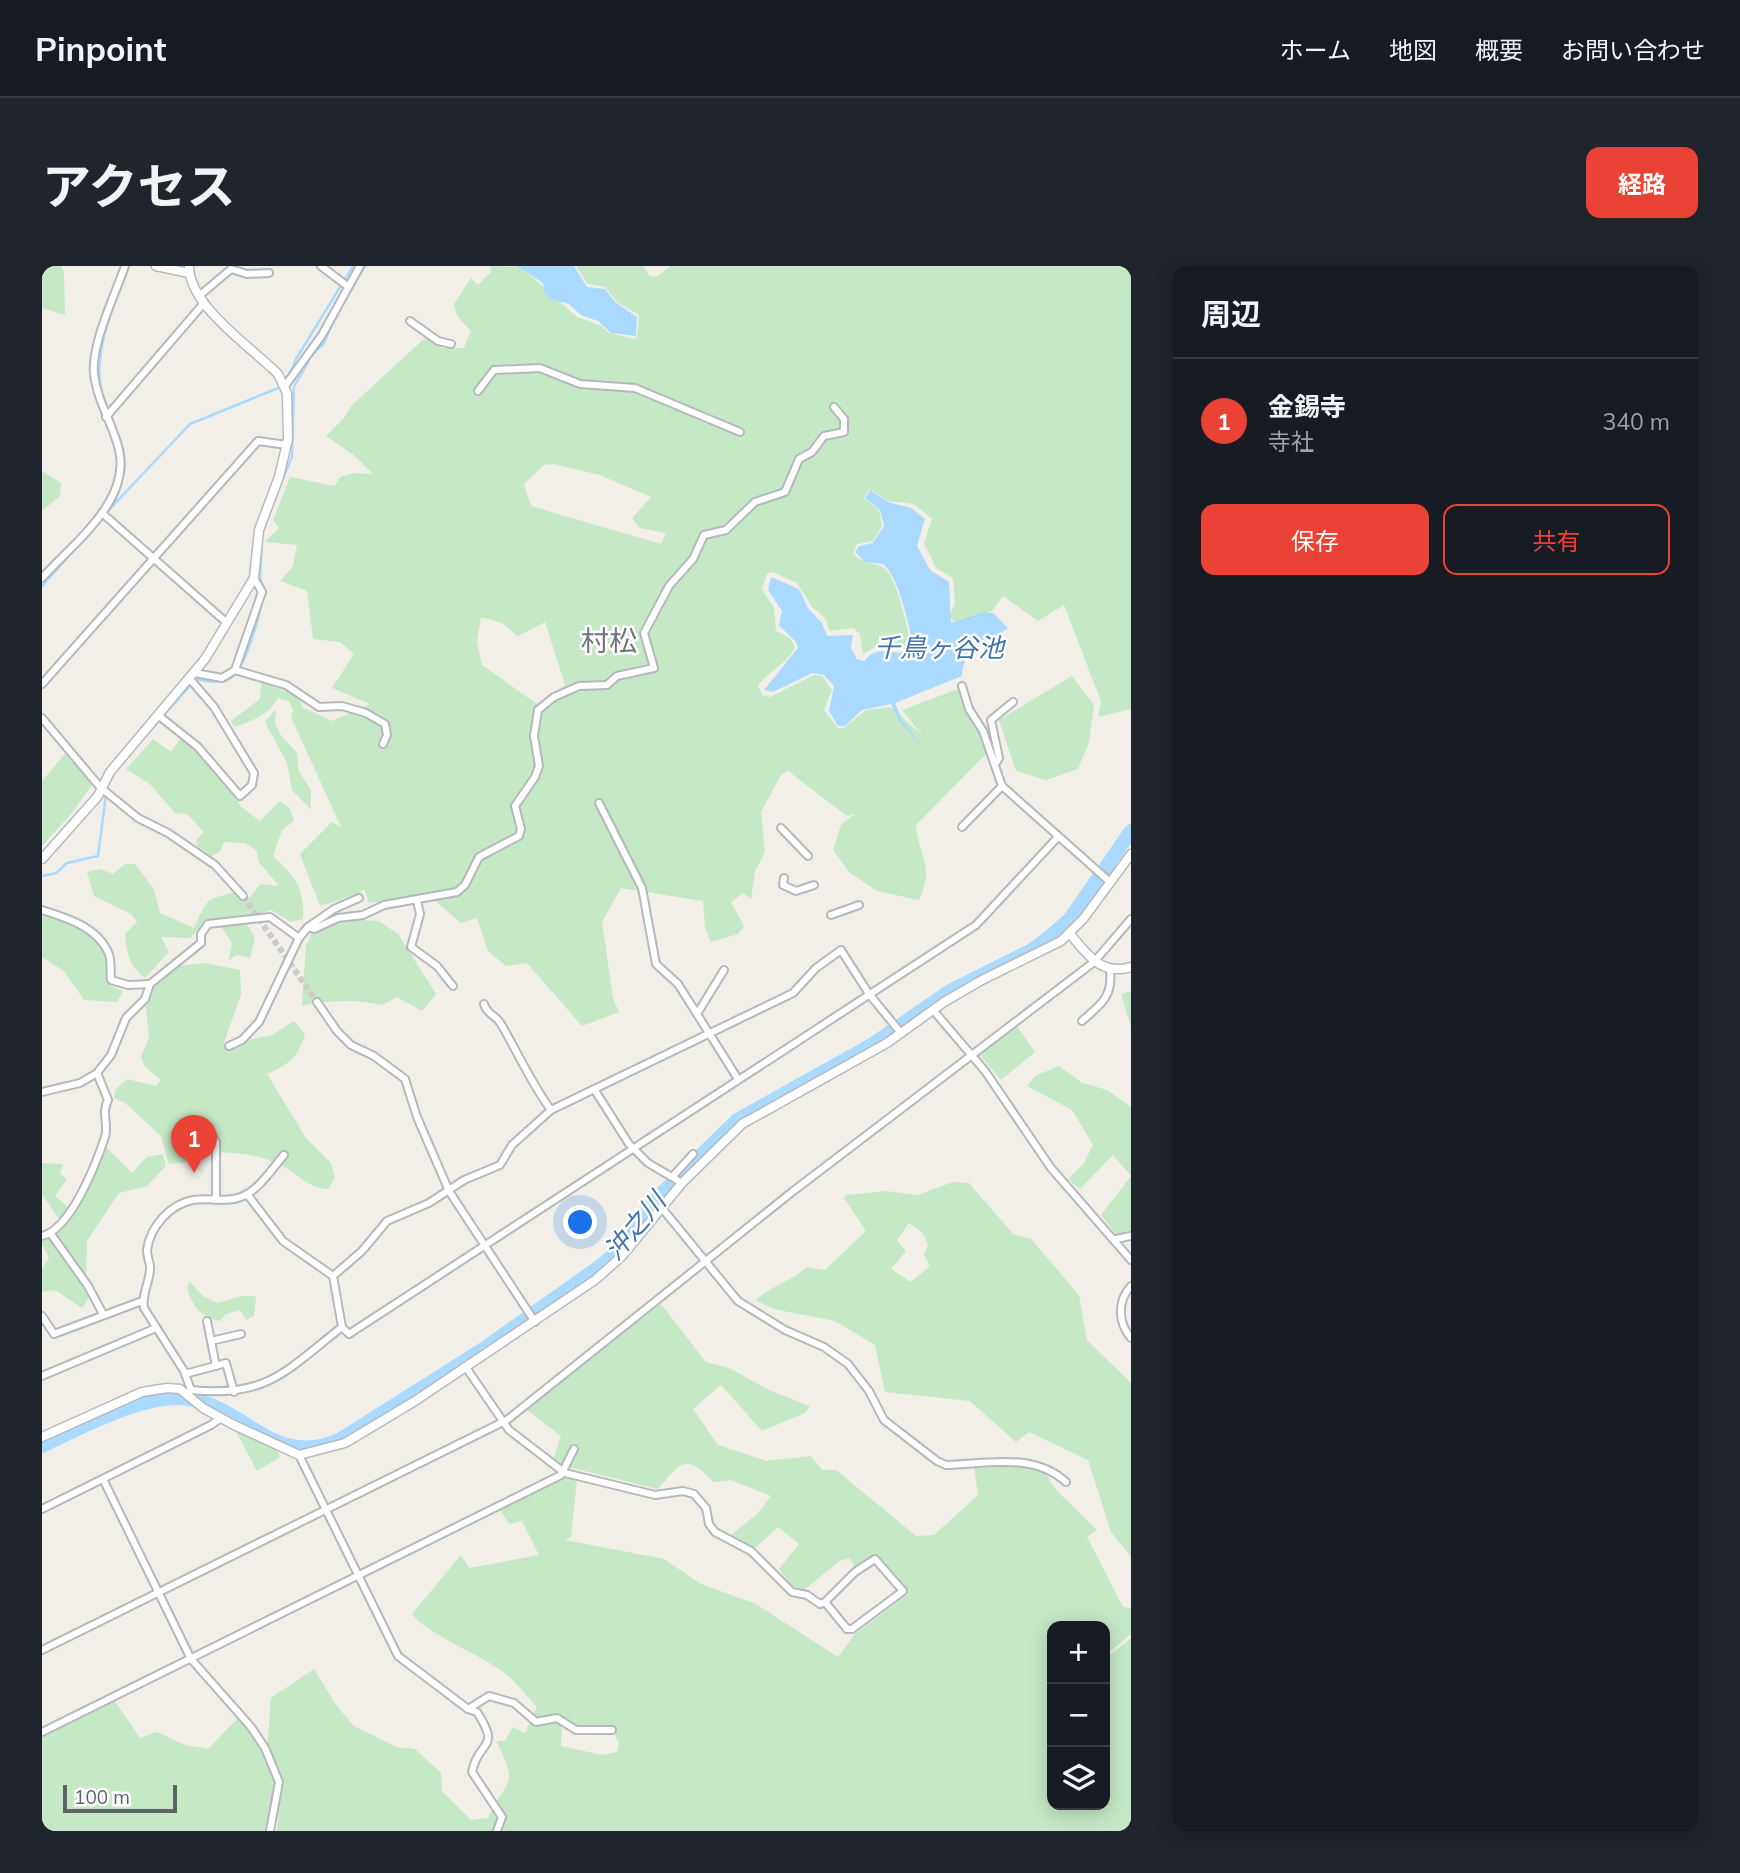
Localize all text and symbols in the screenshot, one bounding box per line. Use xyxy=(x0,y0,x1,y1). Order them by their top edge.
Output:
text: Pinpoint xyxy=(35,28,167,69)
text: ホーム xyxy=(1280,35,1351,65)
text: 地図 xyxy=(1389,35,1437,65)
text: 概要 xyxy=(1475,35,1523,65)
text: お問い合わせ xyxy=(1561,35,1705,65)
button: 経路 xyxy=(1586,147,1698,218)
text: アクセス xyxy=(42,155,236,216)
text: 周辺 xyxy=(1201,295,1261,333)
text: 金錫寺 xyxy=(1268,390,1346,423)
text: 1 xyxy=(1217,407,1231,436)
text: 340 m xyxy=(1602,407,1670,436)
text: 寺社 xyxy=(1268,427,1314,456)
button: 保存 xyxy=(1201,504,1429,575)
button: 共有 xyxy=(1443,504,1670,575)
district label: 村松 xyxy=(581,623,637,658)
water label: 千鳥ヶ谷池 xyxy=(874,631,1007,664)
pin: 1 xyxy=(171,1115,217,1173)
water label: 沖之川 xyxy=(597,1183,674,1266)
your location xyxy=(563,1205,597,1239)
map controls xyxy=(1047,1621,1110,1810)
button: + xyxy=(1047,1621,1110,1684)
button: − xyxy=(1047,1684,1110,1747)
button: layers xyxy=(1047,1747,1110,1810)
scale bar xyxy=(63,1782,177,1814)
text: 100 m xyxy=(74,1785,130,1809)

